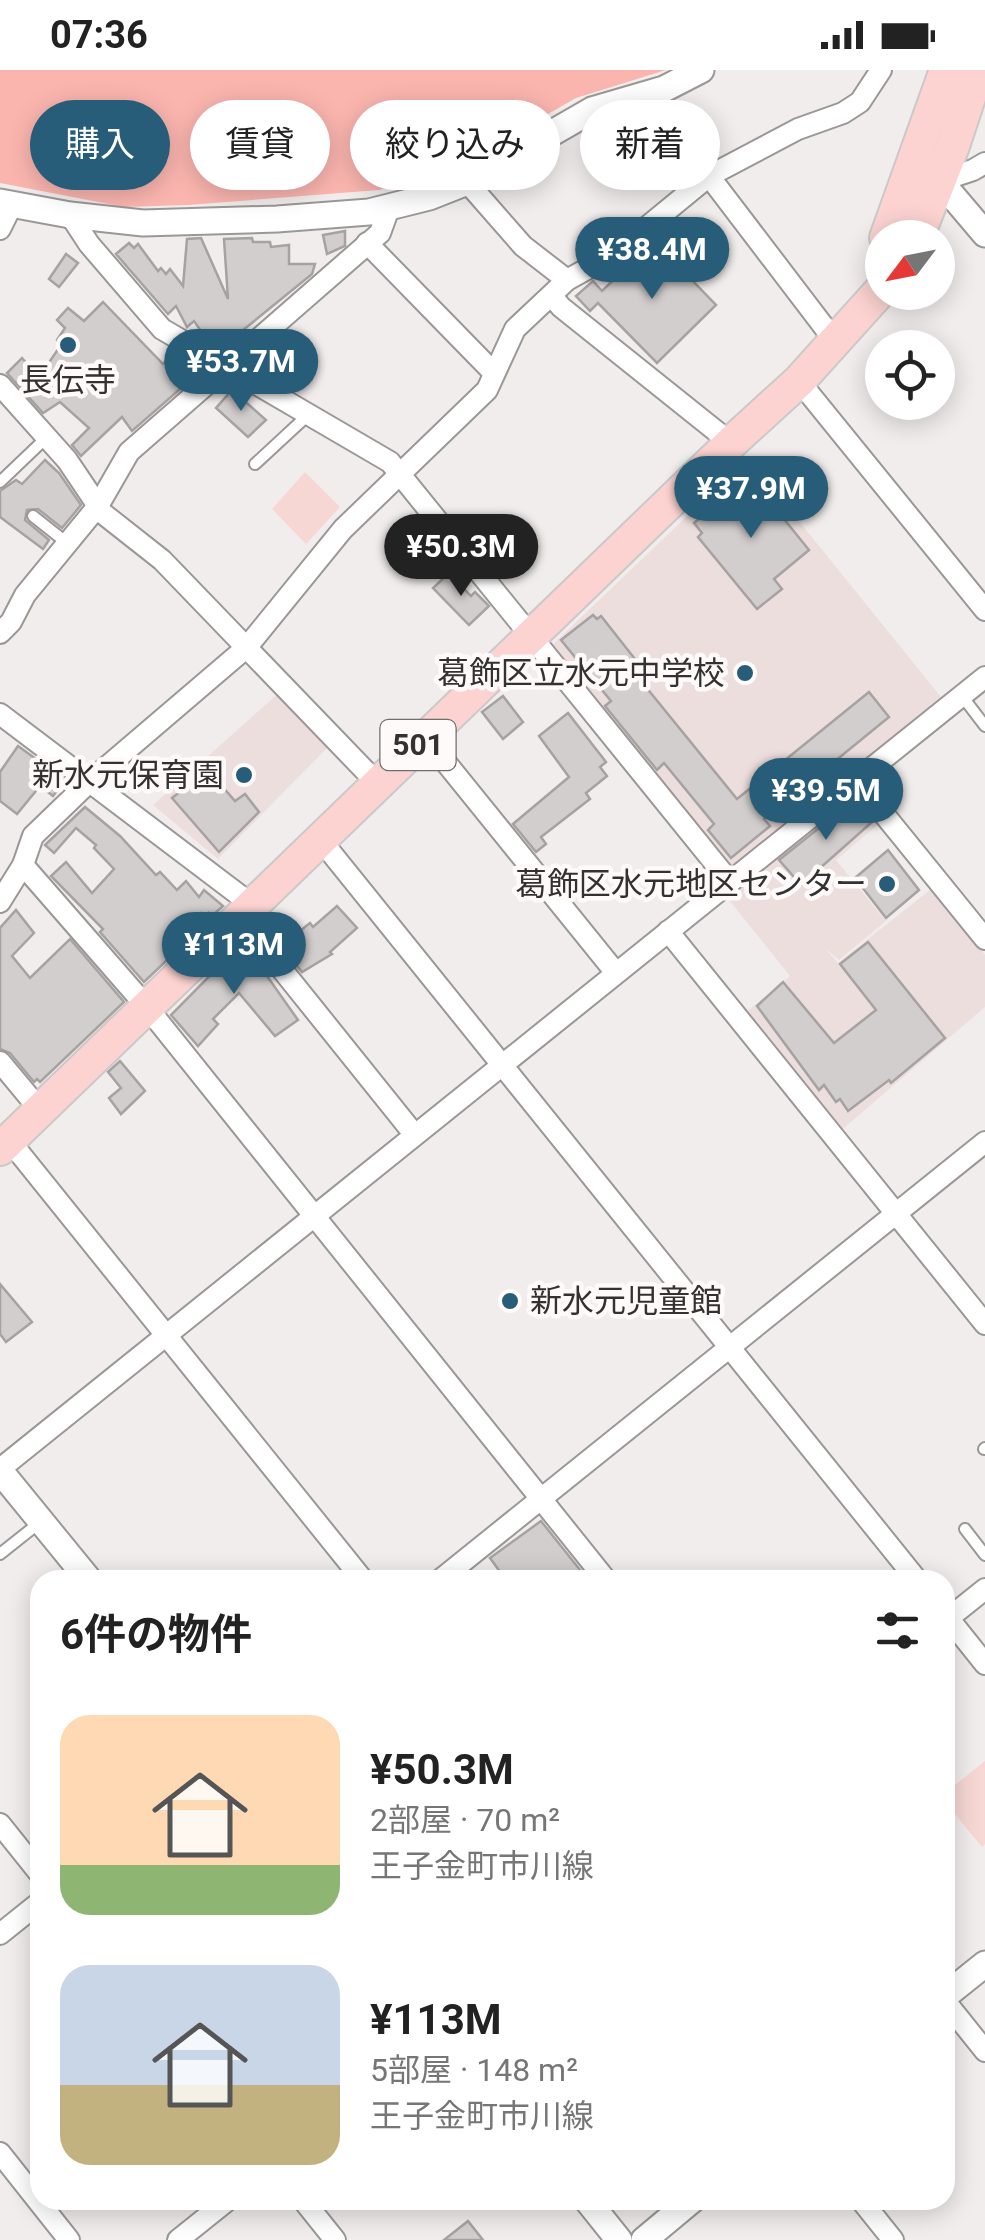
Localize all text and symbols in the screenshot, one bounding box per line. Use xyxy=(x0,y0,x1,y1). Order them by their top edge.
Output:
text: 07:36 xyxy=(50,13,148,57)
chip: 購入 xyxy=(30,100,170,190)
chip: 賃貸 xyxy=(190,100,330,190)
chip: 絞り込み xyxy=(350,100,560,190)
chip: 新着 xyxy=(580,100,720,190)
pin: ¥38.4M xyxy=(571,217,733,302)
north arrow xyxy=(865,220,955,310)
map controls xyxy=(865,220,955,420)
text: ¥38.4M xyxy=(597,230,707,268)
pin: ¥53.7M xyxy=(160,329,322,414)
button: locate xyxy=(865,330,955,420)
marker: 長伝寺 xyxy=(57,334,79,356)
text: ¥53.7M xyxy=(186,342,296,380)
place label: 長伝寺 xyxy=(20,361,116,399)
pin: ¥37.9M xyxy=(670,456,832,541)
text: ¥37.9M xyxy=(696,469,806,507)
pin: ¥50.3M xyxy=(380,514,542,599)
text: ¥50.3M xyxy=(406,527,516,565)
place label: 葛飾区立水元中学校 xyxy=(437,654,725,692)
marker: 葛飾区立水元中学校 xyxy=(734,662,756,684)
road number: 501 xyxy=(380,720,456,770)
place label: 新水元保育園 xyxy=(32,756,224,794)
pin: ¥39.5M xyxy=(745,758,907,843)
marker: 新水元保育園 xyxy=(233,764,255,786)
text: ¥39.5M xyxy=(771,771,881,809)
place label: 葛飾区水元地区センター xyxy=(515,865,867,903)
marker: 葛飾区水元地区センター xyxy=(876,873,898,895)
pin: ¥113M xyxy=(164,912,304,997)
text: ¥113M xyxy=(184,925,284,963)
place label: 新水元児童館 xyxy=(530,1282,722,1320)
marker: 新水元児童館 xyxy=(499,1290,521,1312)
icon: filters xyxy=(870,1603,925,1658)
text: 6件の物件 xyxy=(60,1610,252,1659)
text: ¥50.3M xyxy=(370,1745,514,1794)
icon: home xyxy=(140,1755,260,1875)
text: 2部屋 · 70 m² xyxy=(370,1801,560,1839)
text: 王子金町市川線 xyxy=(370,1847,594,1885)
text: ¥113M xyxy=(370,1995,502,2044)
icon: home xyxy=(140,2005,260,2125)
text: 5部屋 · 148 m² xyxy=(370,2051,578,2089)
text: 王子金町市川線 xyxy=(370,2097,594,2135)

